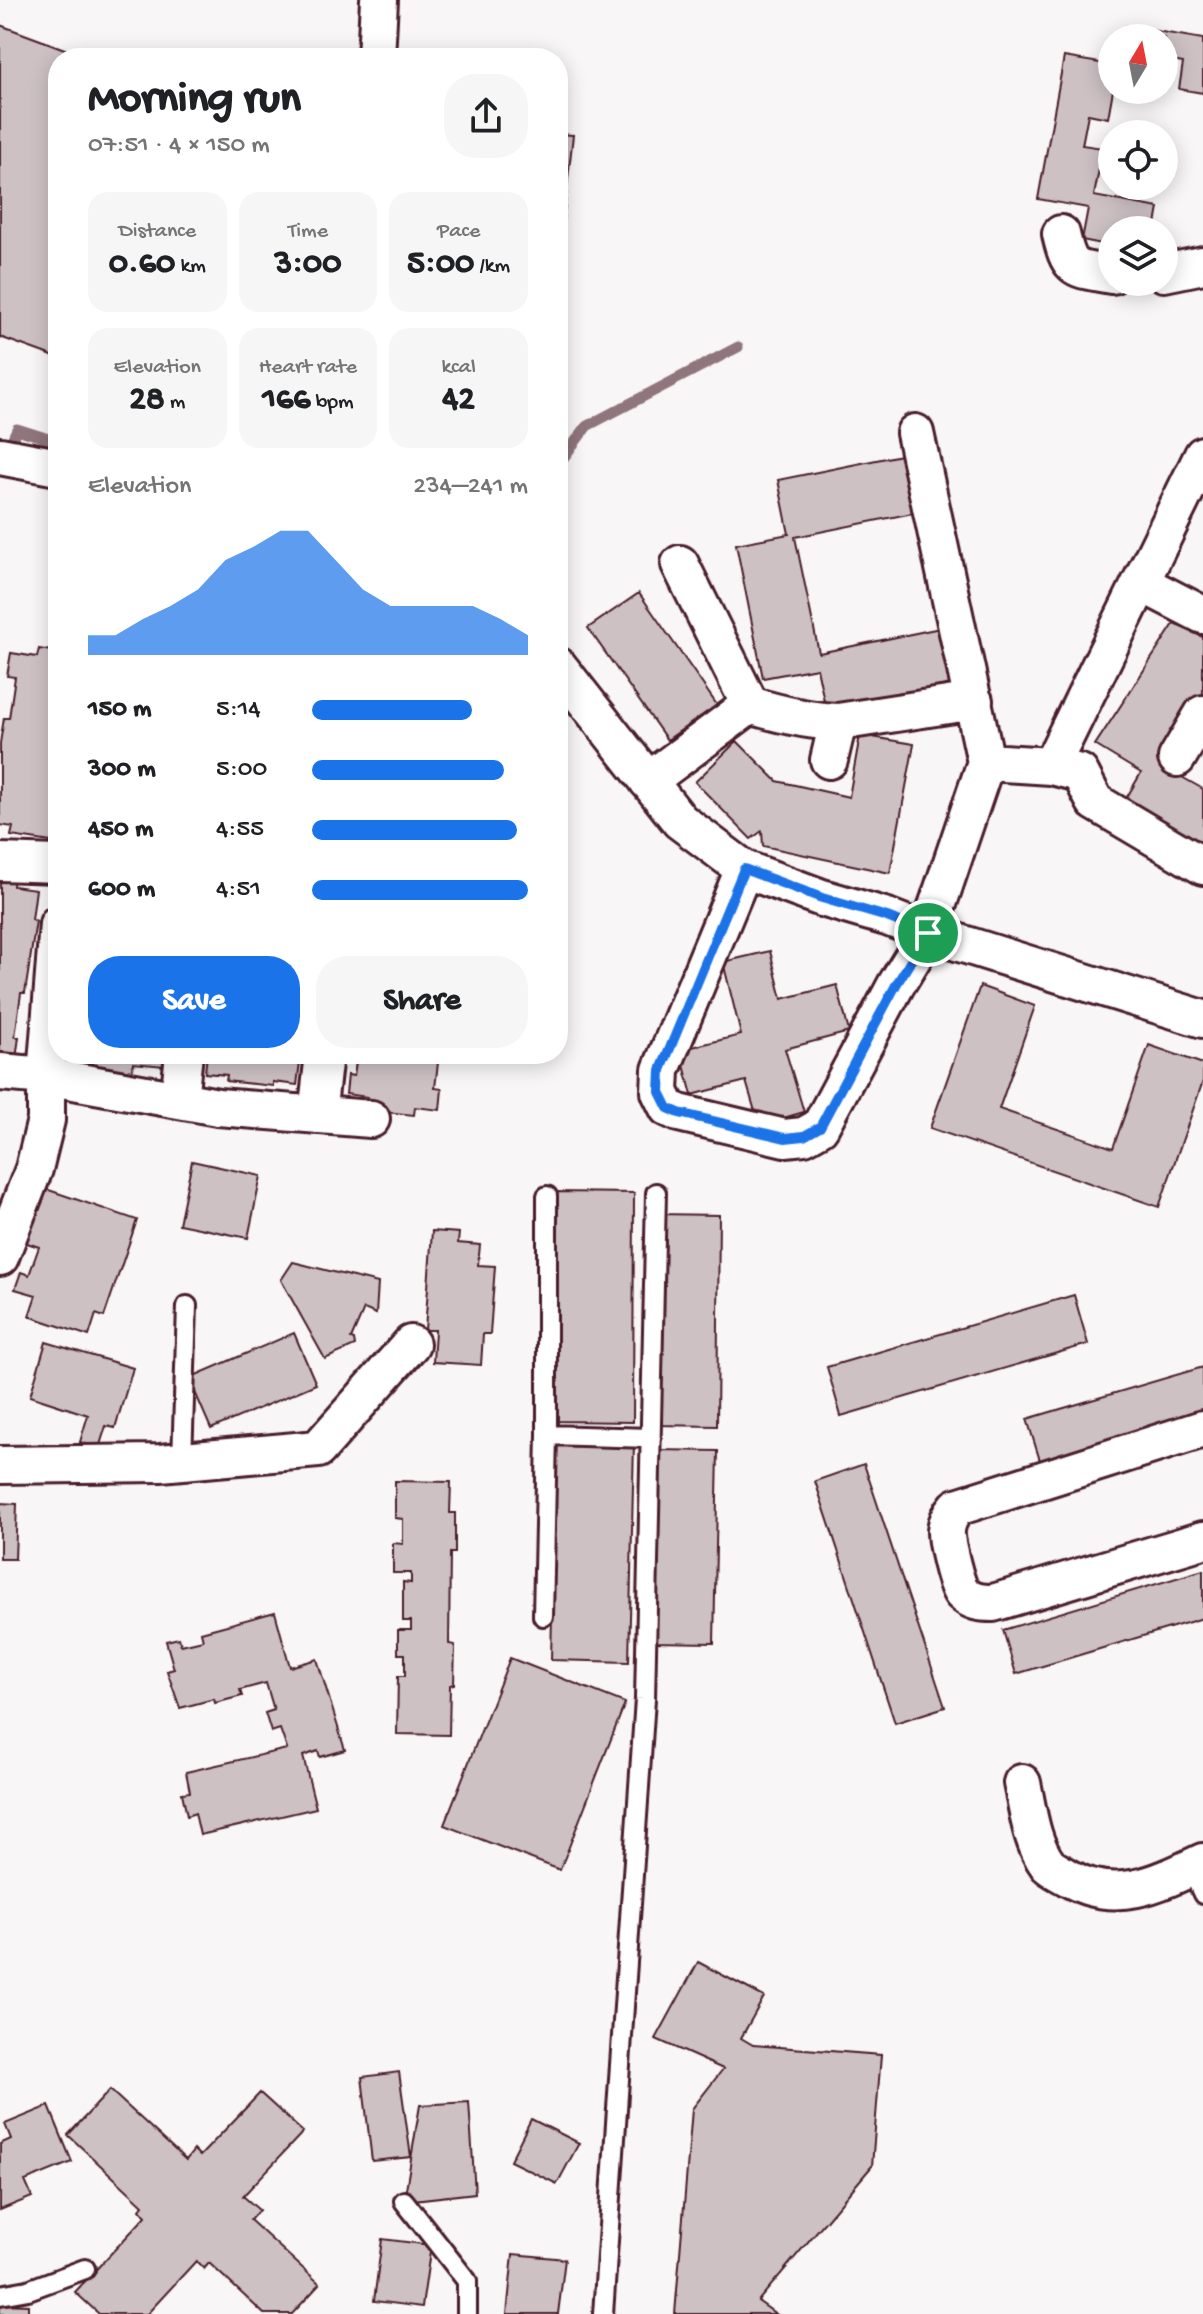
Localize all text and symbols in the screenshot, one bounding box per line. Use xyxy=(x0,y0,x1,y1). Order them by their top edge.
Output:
north arrow xyxy=(1098,24,1178,104)
map controls xyxy=(1098,24,1178,296)
button: share xyxy=(444,74,528,158)
text: Morning run xyxy=(88,75,301,127)
button: locate xyxy=(1098,120,1178,200)
text: 07:51 · 4 × 150 m xyxy=(88,131,270,162)
button: layers xyxy=(1098,216,1178,296)
text: Distance xyxy=(118,219,196,245)
text: Time xyxy=(288,219,328,245)
text: Pace xyxy=(437,219,480,245)
text: 0.60 xyxy=(109,245,175,285)
text: 3:00 xyxy=(275,245,341,285)
text: 5:00 xyxy=(407,245,474,285)
text: km xyxy=(175,254,206,280)
text: /km xyxy=(474,254,510,280)
text: Elevation xyxy=(114,355,201,381)
text: Heart rate xyxy=(259,355,357,381)
text: kcal xyxy=(441,355,476,381)
text: 28 xyxy=(129,381,165,421)
text: 166 xyxy=(262,381,310,421)
text: 42 xyxy=(442,381,475,421)
text: m xyxy=(165,390,185,416)
text: bpm xyxy=(310,390,354,416)
text: Elevation xyxy=(88,472,191,503)
text: 234–241 m xyxy=(413,472,528,503)
text: 150 m xyxy=(88,695,152,726)
text: 5:14 xyxy=(216,695,261,726)
text: 300 m xyxy=(88,755,156,786)
text: 5:00 xyxy=(216,755,267,786)
text: 450 m xyxy=(88,815,153,846)
text: 4:55 xyxy=(216,815,264,846)
text: 600 m xyxy=(88,875,155,906)
text: 4:51 xyxy=(216,875,261,906)
pin xyxy=(894,899,962,967)
icon: arrive xyxy=(906,911,950,955)
button: Save xyxy=(88,956,300,1048)
button: Share xyxy=(316,956,528,1048)

